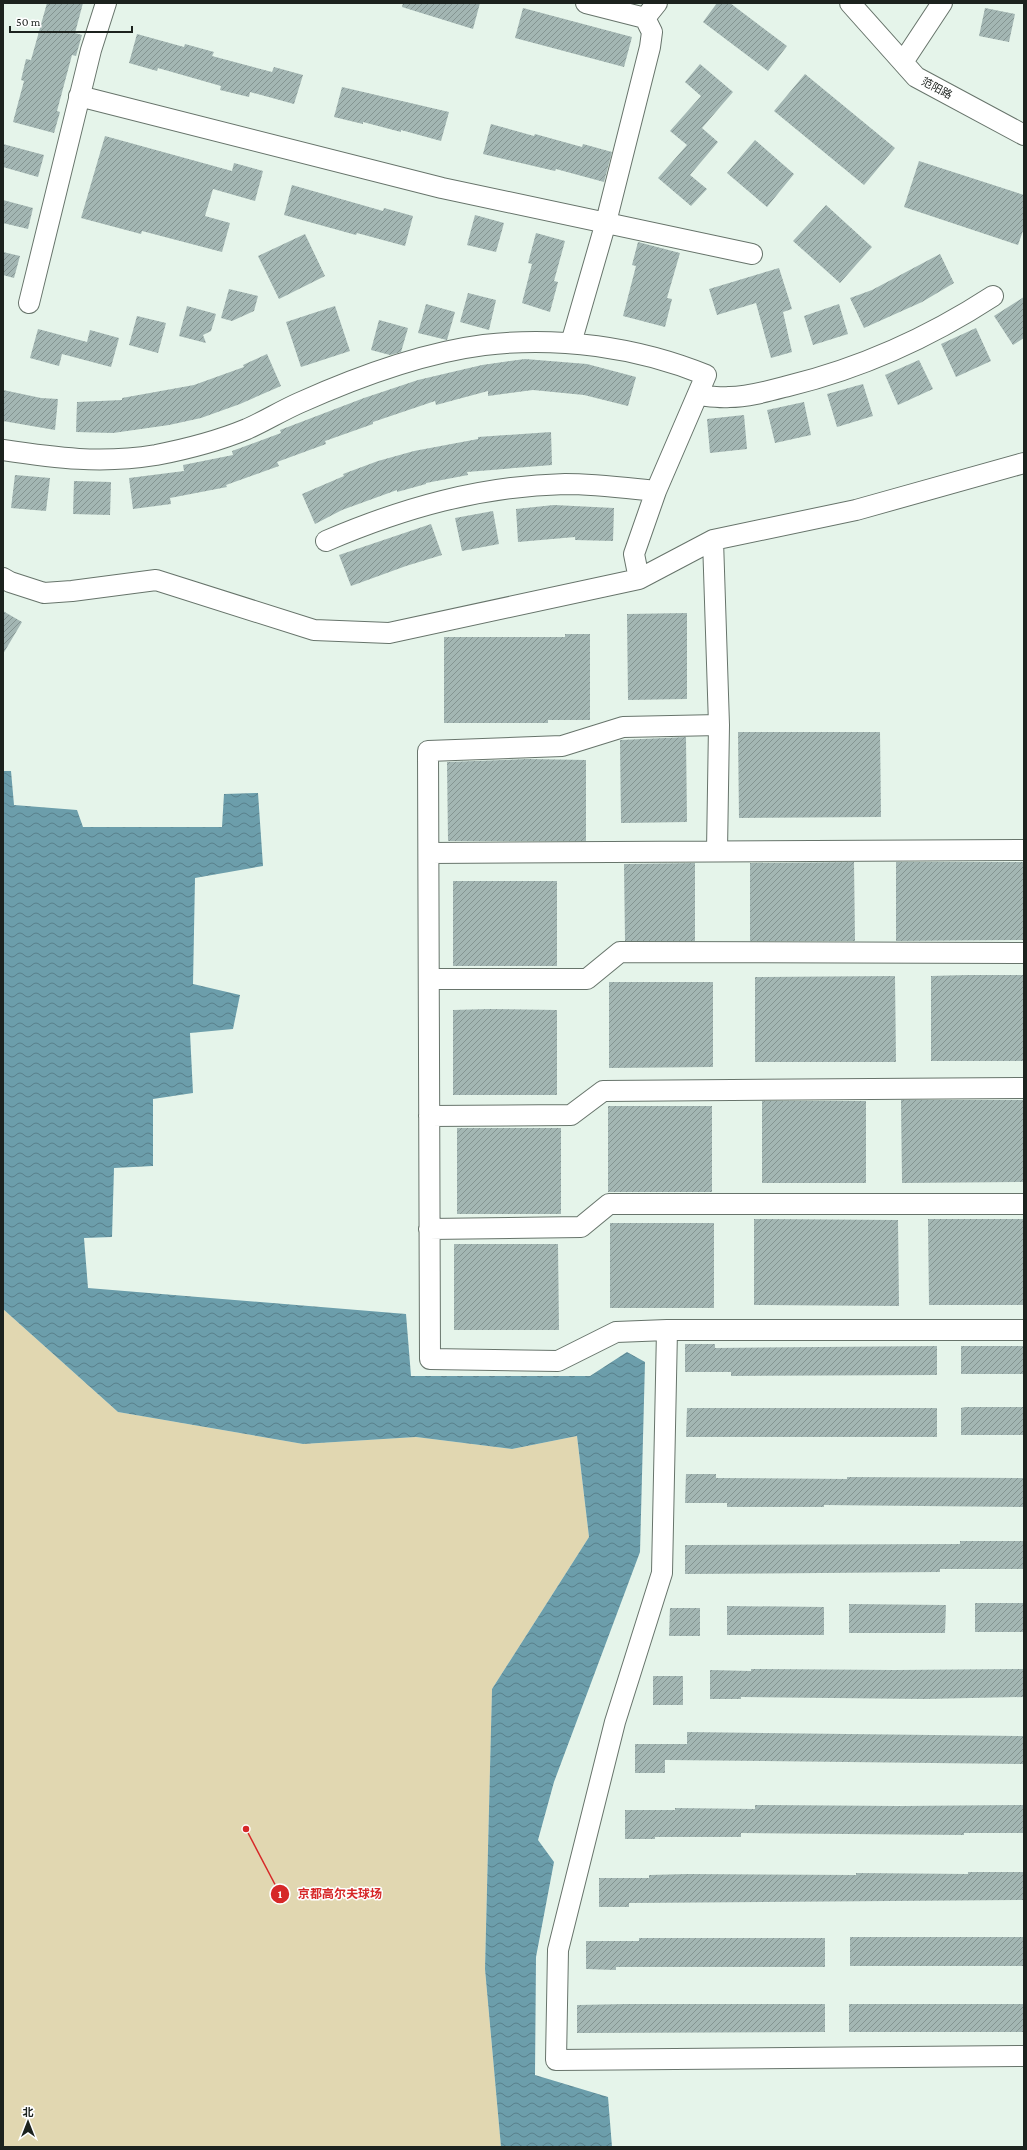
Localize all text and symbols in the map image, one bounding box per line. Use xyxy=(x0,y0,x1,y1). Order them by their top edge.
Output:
scale bar xyxy=(10,8,132,34)
text: 50 m xyxy=(16,15,41,29)
street label: 范阳路 xyxy=(920,75,954,101)
callout: 京都高尔夫球场 xyxy=(270,1882,390,1906)
text: 1 xyxy=(278,1887,283,1901)
text: 京都高尔夫球场 xyxy=(298,1887,382,1901)
north arrow xyxy=(8,2102,48,2142)
text: 北 xyxy=(23,2106,34,2118)

